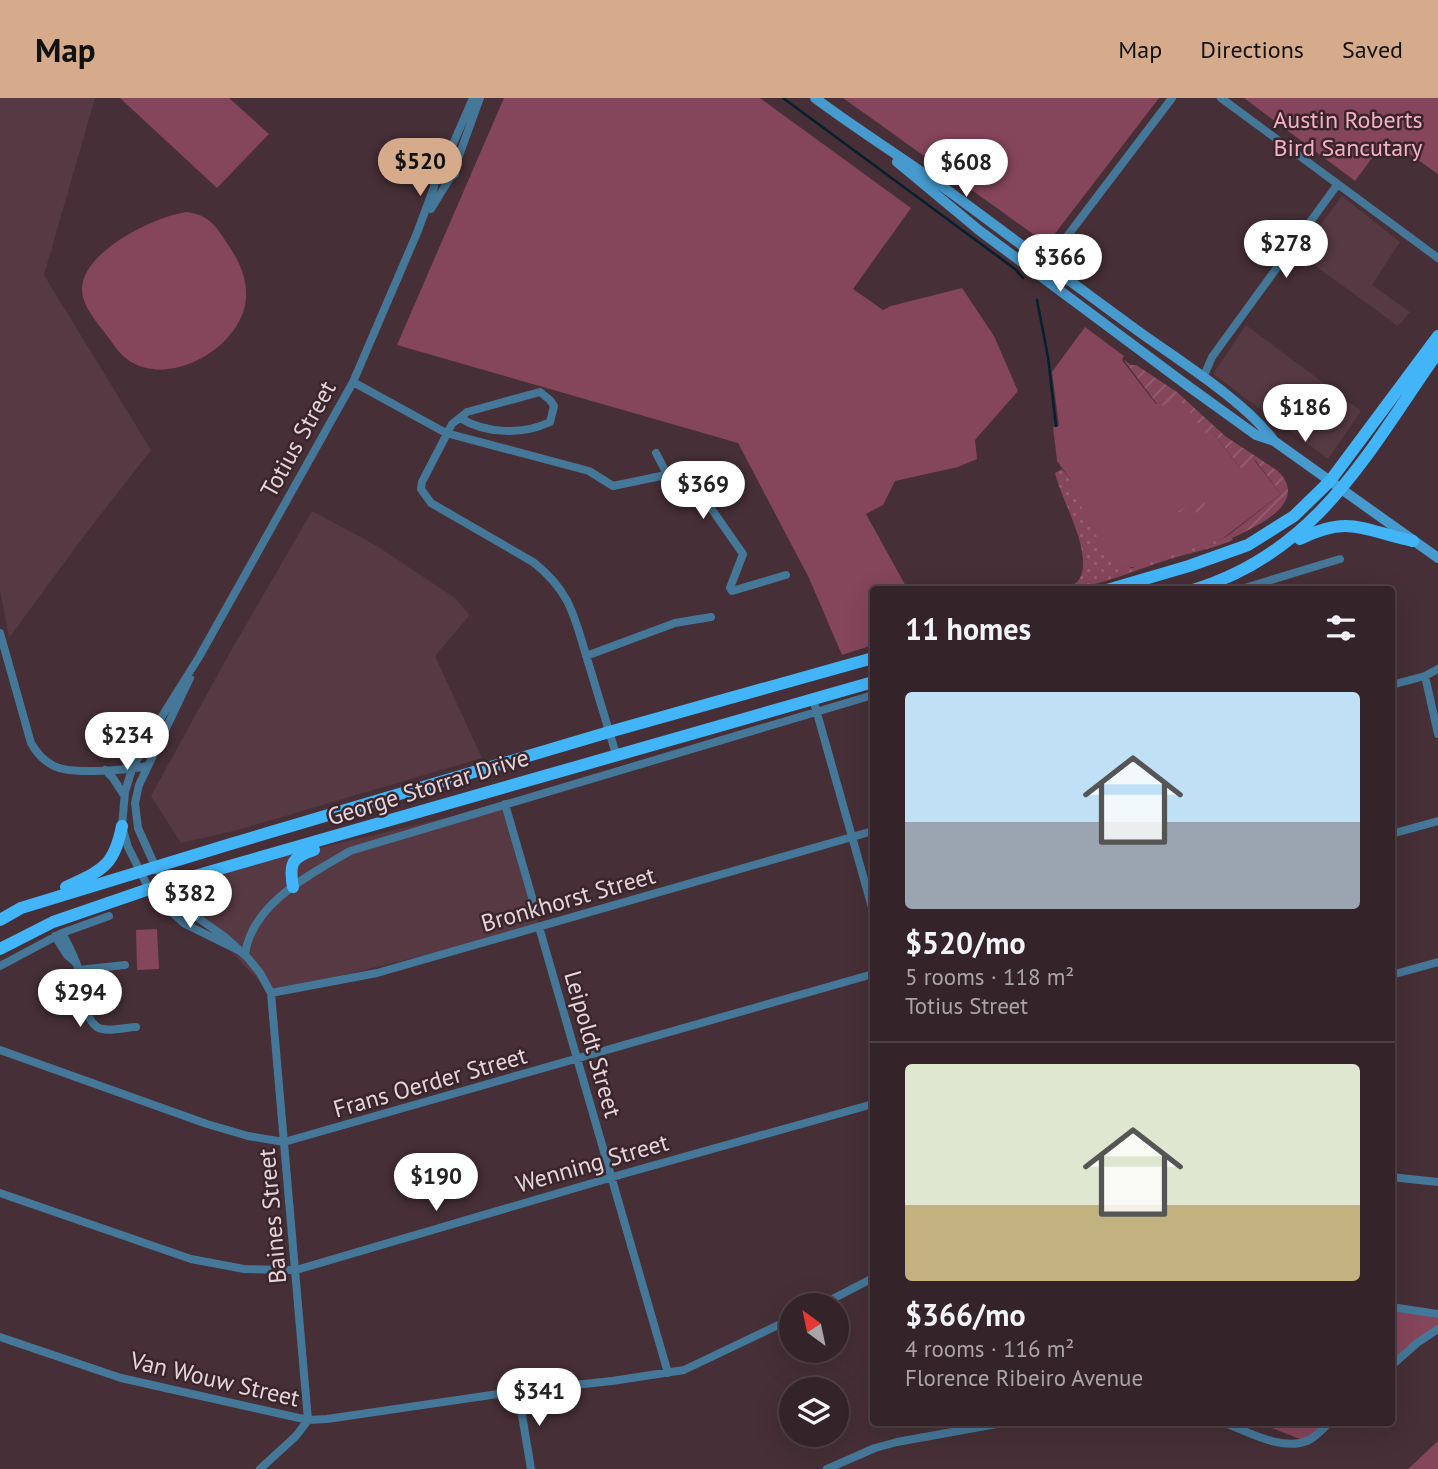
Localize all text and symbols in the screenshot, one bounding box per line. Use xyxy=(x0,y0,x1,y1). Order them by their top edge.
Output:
text: Map xyxy=(35,28,96,71)
text: Map xyxy=(1118,34,1162,65)
text: Directions xyxy=(1200,34,1304,65)
text: Saved xyxy=(1342,34,1403,65)
park label: Austin Roberts Bird Sancutary xyxy=(1273,104,1423,163)
pin: $520 xyxy=(379,139,461,198)
pin: $608 xyxy=(925,140,1007,199)
text: $520 xyxy=(394,146,446,175)
text: $608 xyxy=(940,147,992,176)
pin: $278 xyxy=(1245,220,1327,280)
text: $278 xyxy=(1260,228,1312,257)
pin: $366 xyxy=(1019,234,1101,294)
text: $366 xyxy=(1034,242,1086,271)
street label: Totius Street xyxy=(253,375,343,503)
pin: $186 xyxy=(1264,384,1346,444)
text: $186 xyxy=(1279,392,1331,421)
pin: $369 xyxy=(662,462,744,521)
text: $369 xyxy=(677,469,729,498)
text: 11 homes xyxy=(905,609,1031,648)
icon: filters xyxy=(1322,609,1360,647)
pin: $234 xyxy=(86,712,168,772)
text: $234 xyxy=(101,720,153,749)
icon: home xyxy=(1070,737,1196,863)
street label: George Storrar Drive xyxy=(323,742,533,832)
street label: Bronkhorst Street xyxy=(477,859,659,939)
pin: $382 xyxy=(149,870,231,930)
text: $382 xyxy=(164,878,216,907)
text: $520/mo xyxy=(905,923,1026,962)
text: 5 rooms · 118 m² xyxy=(905,962,1074,991)
street label: Leipoldt Street xyxy=(557,967,629,1121)
pin: $294 xyxy=(39,970,121,1029)
text: $294 xyxy=(54,977,106,1006)
text: Totius Street xyxy=(905,991,1028,1020)
street label: Frans Oerder Street xyxy=(330,1040,530,1124)
icon: home xyxy=(1070,1109,1196,1235)
street label: Wenning Street xyxy=(512,1126,672,1200)
street label: Baines Street xyxy=(251,1147,293,1285)
pin: $190 xyxy=(395,1154,477,1213)
text: $190 xyxy=(410,1161,462,1190)
north arrow xyxy=(779,1293,849,1363)
map controls xyxy=(779,1293,849,1447)
text: $366/mo xyxy=(905,1295,1026,1334)
text: 4 rooms · 116 m² xyxy=(905,1334,1074,1363)
street label: Van Wouw Street xyxy=(126,1344,303,1414)
text: Florence Ribeiro Avenue xyxy=(905,1363,1143,1392)
pin: $341 xyxy=(498,1368,580,1428)
text: $341 xyxy=(513,1376,565,1405)
button: layers xyxy=(779,1377,849,1447)

